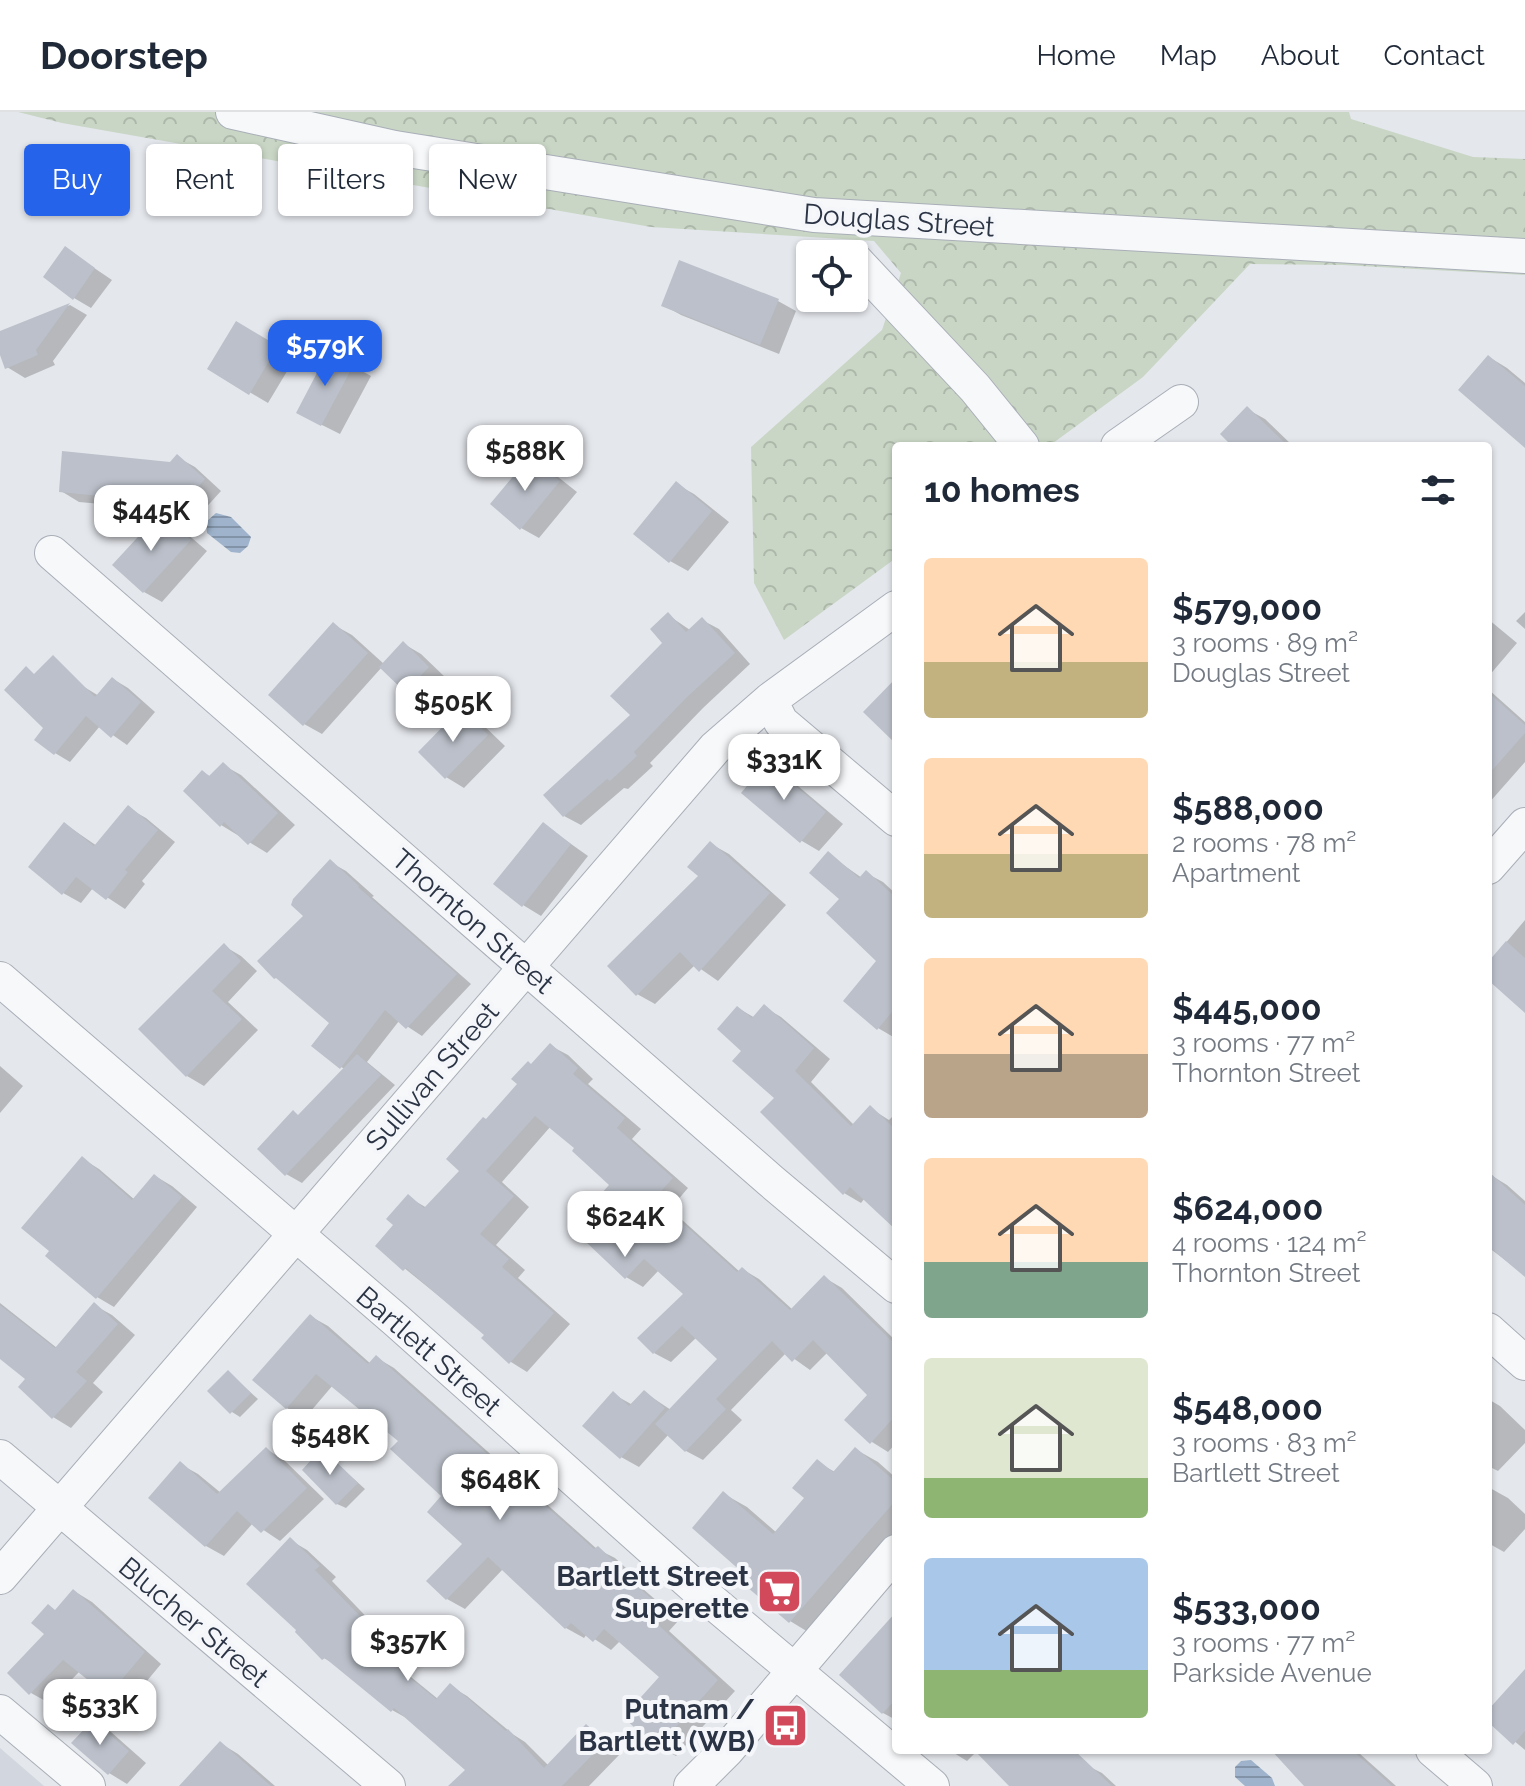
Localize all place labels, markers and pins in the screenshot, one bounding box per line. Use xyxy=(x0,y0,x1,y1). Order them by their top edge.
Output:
pin: $579K xyxy=(269,320,381,388)
pin: $588K xyxy=(469,425,581,493)
pin: $445K xyxy=(95,485,207,553)
pin: $505K xyxy=(397,676,509,744)
pin: $331K xyxy=(728,734,840,802)
pin: $624K xyxy=(569,1191,681,1259)
pin: $548K xyxy=(274,1409,386,1477)
pin: $648K xyxy=(444,1454,556,1522)
place label: Bartlett Street Superette xyxy=(556,1560,749,1625)
supermarket icon: Bartlett Street Superette xyxy=(756,1568,804,1616)
pin: $357K xyxy=(352,1615,464,1683)
pin: $533K xyxy=(44,1679,156,1747)
place label: Putnam / Bartlett (WB) xyxy=(578,1693,755,1758)
bus stop icon: Putnam / Bartlett (WB) xyxy=(762,1701,810,1749)

